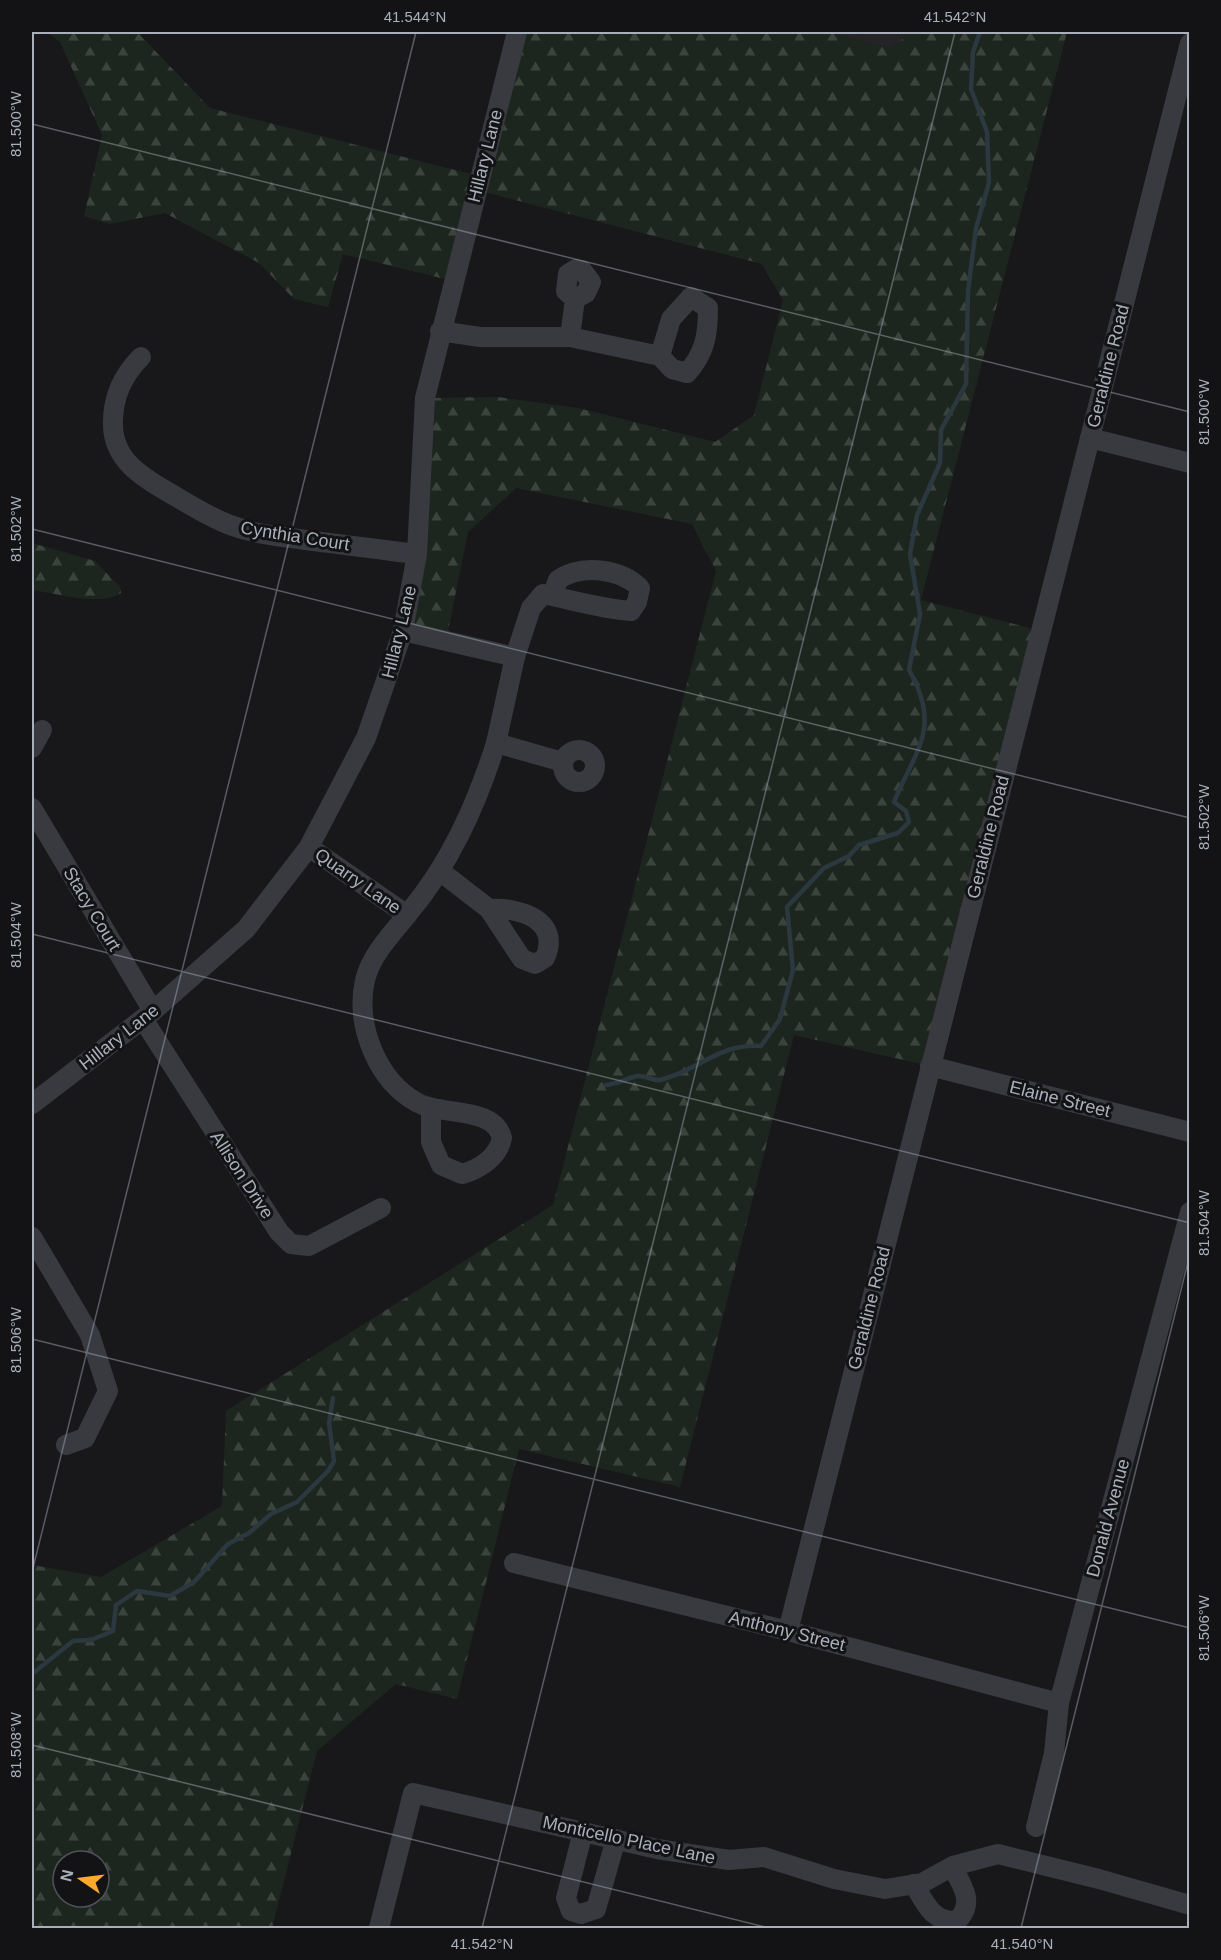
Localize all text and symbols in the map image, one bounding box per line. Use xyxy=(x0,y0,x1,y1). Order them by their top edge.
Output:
text: 41.544°N xyxy=(384,8,446,25)
text: 41.542°N xyxy=(924,8,986,25)
text: 81.500°W xyxy=(7,90,24,157)
street label: Hillary Lane xyxy=(464,107,506,205)
street label: Geraldine Road xyxy=(1083,302,1133,430)
text: 81.500°W xyxy=(1195,378,1212,445)
text: 81.502°W xyxy=(7,495,24,562)
street label: Cynthia Court xyxy=(239,518,351,554)
street label: Hillary Lane xyxy=(378,583,420,681)
street label: Geraldine Road xyxy=(963,773,1013,901)
text: 81.502°W xyxy=(1195,783,1212,850)
street label: Quarry Lane xyxy=(311,844,405,918)
street label: Stacy Court xyxy=(59,864,125,954)
text: 81.504°W xyxy=(7,901,24,968)
street label: Hillary Lane xyxy=(75,1000,163,1074)
street label: Elaine Street xyxy=(1008,1077,1112,1121)
street label: Allison Drive xyxy=(206,1128,278,1222)
text: 81.504°W xyxy=(1195,1189,1212,1256)
street label: Geraldine Road xyxy=(844,1244,894,1372)
text: 81.506°W xyxy=(7,1306,24,1373)
street label: Donald Avenue xyxy=(1083,1457,1133,1579)
text: 81.506°W xyxy=(1195,1594,1212,1661)
street label: Anthony Street xyxy=(727,1607,847,1655)
text: 81.508°W xyxy=(7,1711,24,1778)
street label: Monticello Place Lane xyxy=(541,1812,717,1868)
north arrow xyxy=(51,1849,111,1909)
text: N xyxy=(57,1868,77,1883)
text: 41.542°N xyxy=(451,1935,513,1952)
text: 41.540°N xyxy=(991,1935,1053,1952)

